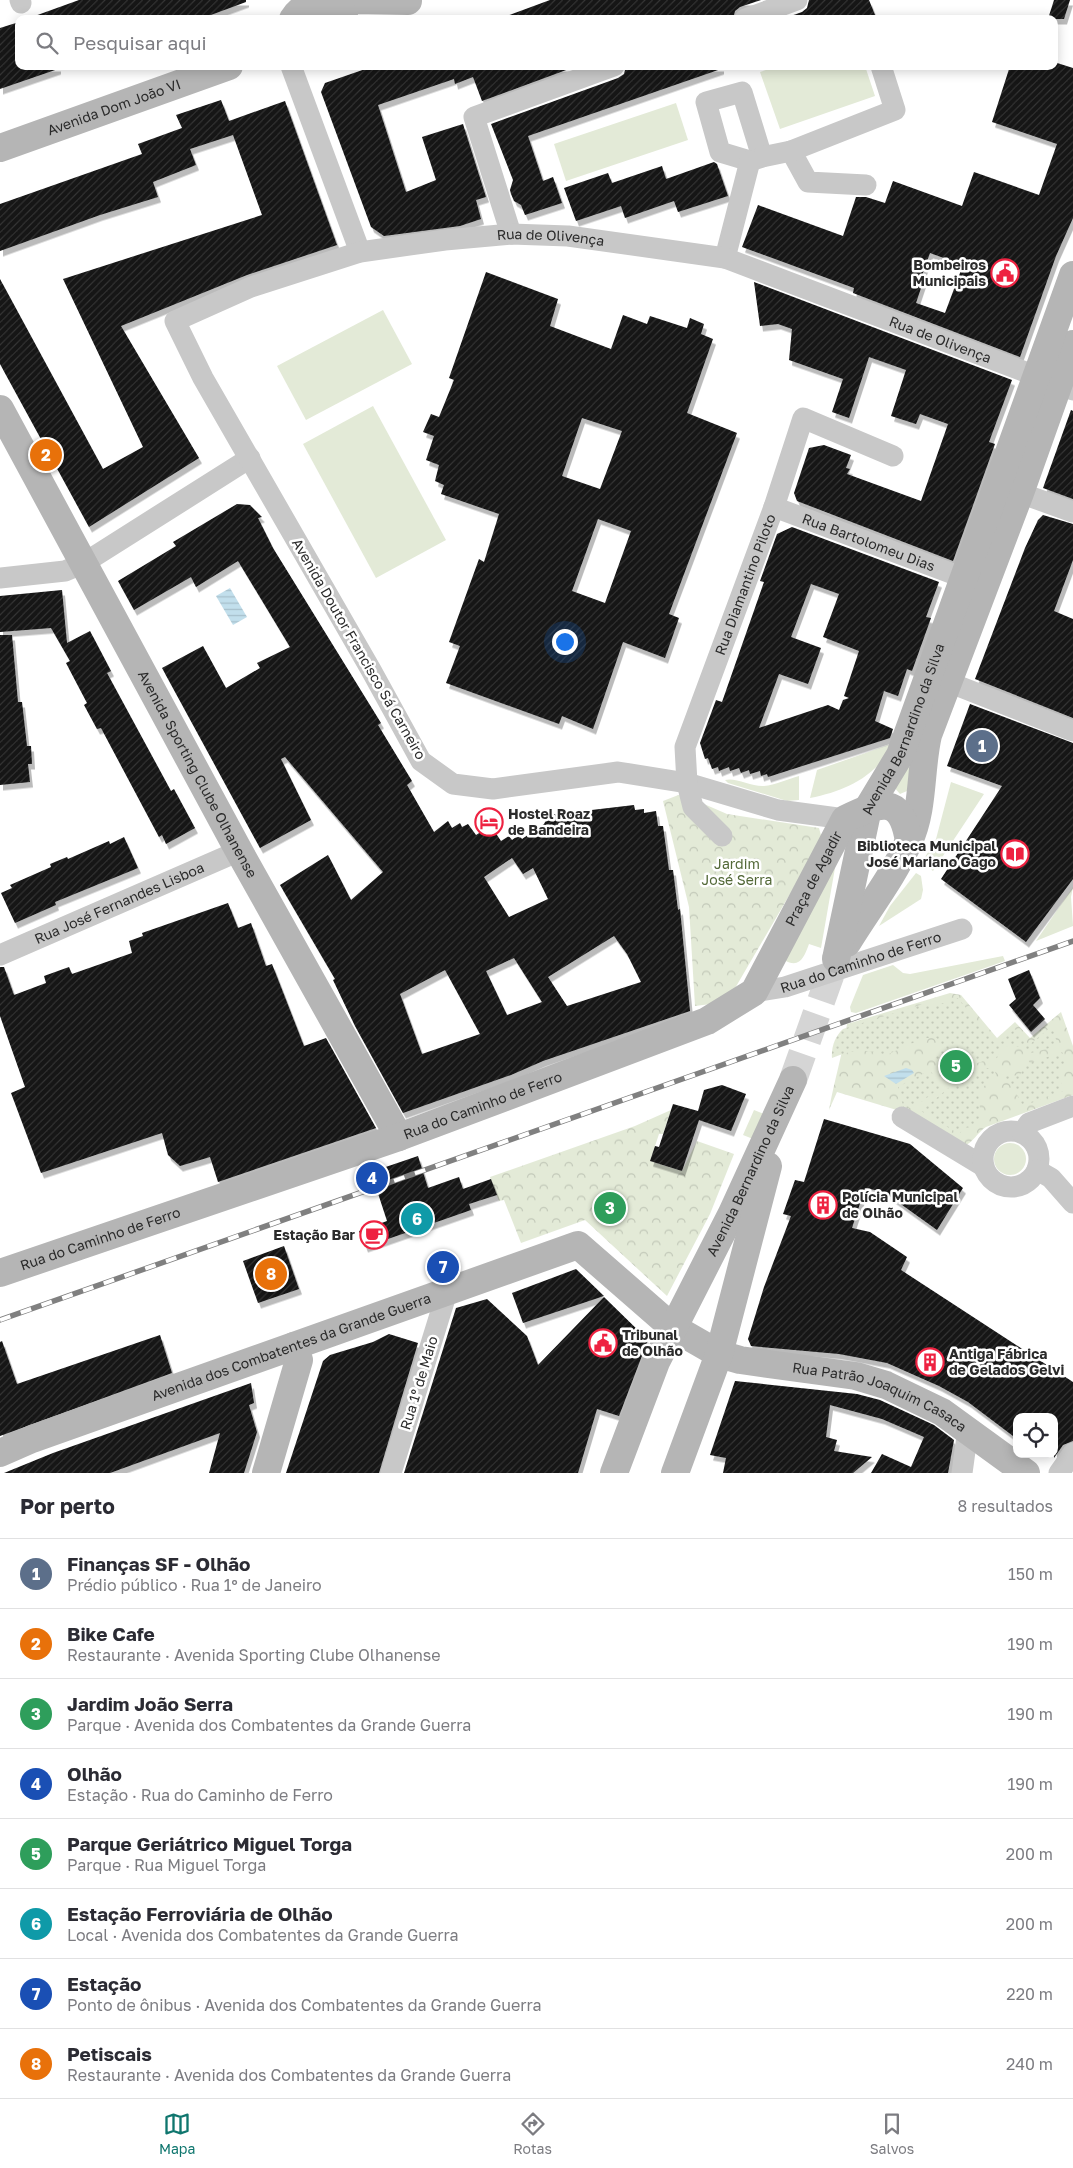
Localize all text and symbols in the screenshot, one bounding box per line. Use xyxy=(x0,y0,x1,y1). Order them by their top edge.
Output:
search box xyxy=(15,15,1058,70)
icon: search xyxy=(33,29,61,57)
text: Pesquisar aqui xyxy=(73,31,207,54)
street label: Avenida Dom João VI xyxy=(45,75,183,138)
street label: Rua de Olivença xyxy=(496,225,605,249)
place label: Bombeiros Municipais xyxy=(913,256,986,289)
public building icon: Bombeiros Municipais xyxy=(990,258,1020,288)
street label: Rua de Olivença xyxy=(887,312,994,366)
pin: 2 xyxy=(30,436,62,474)
street label: Rua Bartolomeu Dias xyxy=(800,509,938,574)
street label: Rua Diamantino Piloto xyxy=(711,512,779,657)
street label: Avenida Doutor Francisco Sá Carneiro xyxy=(289,535,430,762)
your location xyxy=(552,629,578,655)
street label: Avenida Bernardino da Silva xyxy=(858,641,948,816)
street label: Avenida Sporting Clube Olhanense xyxy=(135,667,261,881)
pin: 1 xyxy=(966,727,998,765)
place label: Hostel Roaz de Bandeira xyxy=(508,805,590,838)
hotel icon: Hostel Roaz de Bandeira xyxy=(474,807,504,837)
street label: Praça de Agadir xyxy=(781,827,845,929)
place label: Biblioteca Municipal José Mariano Gago xyxy=(857,837,996,870)
library icon: Biblioteca Municipal José Mariano Gago xyxy=(1000,839,1030,869)
park label: Jardim José Serra xyxy=(702,855,772,888)
street label: Rua José Fernandes Lisboa xyxy=(32,858,206,947)
street label: Rua do Caminho de Ferro xyxy=(778,927,943,996)
pin: 5 xyxy=(940,1047,972,1085)
street label: Rua do Caminho de Ferro xyxy=(401,1067,564,1143)
street label: Avenida Bernardino da Silva xyxy=(702,1082,797,1259)
pin: 4 xyxy=(356,1159,388,1197)
place label: Polícia Municipal de Olhão xyxy=(842,1188,958,1221)
pin: 3 xyxy=(594,1189,626,1227)
building icon: Polícia Municipal de Olhão xyxy=(808,1190,838,1220)
pin: 6 xyxy=(401,1200,433,1238)
street label: Rua do Caminho de Ferro xyxy=(18,1203,183,1274)
cafe icon: Estação Bar xyxy=(359,1220,389,1250)
place label: Estação Bar xyxy=(273,1226,356,1243)
pin: 7 xyxy=(427,1248,459,1286)
pin: 8 xyxy=(255,1255,287,1293)
street label: Avenida dos Combatentes da Grande Guerra xyxy=(149,1289,433,1404)
place label: Tribunal de Olhão xyxy=(622,1326,683,1359)
public building icon: Tribunal de Olhão xyxy=(588,1328,618,1358)
street label: Rua 1º de Maio xyxy=(396,1334,441,1432)
place label: Antiga Fábrica de Gelados Gelvi xyxy=(949,1345,1064,1378)
building icon: Antiga Fábrica de Gelados Gelvi xyxy=(915,1347,945,1377)
street label: Rua Patrão Joaquim Casaca xyxy=(791,1358,970,1435)
map controls xyxy=(1013,1413,1058,1458)
button: locate xyxy=(1013,1413,1058,1458)
text: Por perto xyxy=(20,1493,115,1519)
text: 8 resultados xyxy=(958,1496,1053,1516)
text: Finanças SF - Olhão xyxy=(67,1552,251,1575)
text: 1 xyxy=(32,1564,40,1584)
text: 150 m xyxy=(1008,1564,1053,1584)
text: Prédio público · Rua 1º de Janeiro xyxy=(67,1575,322,1595)
text: Bike Cafe xyxy=(67,1622,155,1645)
text: 2 xyxy=(31,1634,41,1654)
text: 190 m xyxy=(1007,1634,1053,1654)
text: Restaurante · Avenida Sporting Clube Olhanense xyxy=(67,1645,441,1665)
text: Jardim João Serra xyxy=(67,1692,233,1715)
text: 3 xyxy=(31,1704,41,1724)
text: 190 m xyxy=(1007,1704,1053,1724)
text: Parque · Avenida dos Combatentes da Grande Guerra xyxy=(67,1715,471,1735)
text: Olhão xyxy=(67,1762,122,1785)
text: 4 xyxy=(31,1774,41,1794)
text: 190 m xyxy=(1007,1774,1053,1794)
text: Estação · Rua do Caminho de Ferro xyxy=(67,1785,333,1805)
text: Parque Geriátrico Miguel Torga xyxy=(67,1832,352,1855)
text: 5 xyxy=(31,1844,41,1864)
text: 200 m xyxy=(1006,1844,1053,1864)
text: Parque · Rua Miguel Torga xyxy=(67,1855,266,1875)
text: Estação Ferroviária de Olhão xyxy=(67,1902,333,1925)
text: 6 xyxy=(31,1914,41,1934)
text: 200 m xyxy=(1006,1914,1053,1934)
text: Local · Avenida dos Combatentes da Grande Guerra xyxy=(67,1925,459,1945)
text: Estação xyxy=(67,1972,141,1995)
text: 7 xyxy=(32,1984,40,2004)
text: 220 m xyxy=(1006,1984,1053,2004)
text: Ponto de ônibus · Avenida dos Combatentes da Grande Guerra xyxy=(67,1995,542,2015)
text: Petiscais xyxy=(67,2042,152,2065)
text: 8 xyxy=(31,2054,41,2074)
text: 240 m xyxy=(1006,2054,1053,2074)
text: Restaurante · Avenida dos Combatentes da Grande Guerra xyxy=(67,2065,511,2085)
tab: Mapa xyxy=(159,2110,195,2157)
tab: Rotas xyxy=(513,2110,552,2157)
tab: Salvos xyxy=(870,2110,914,2157)

